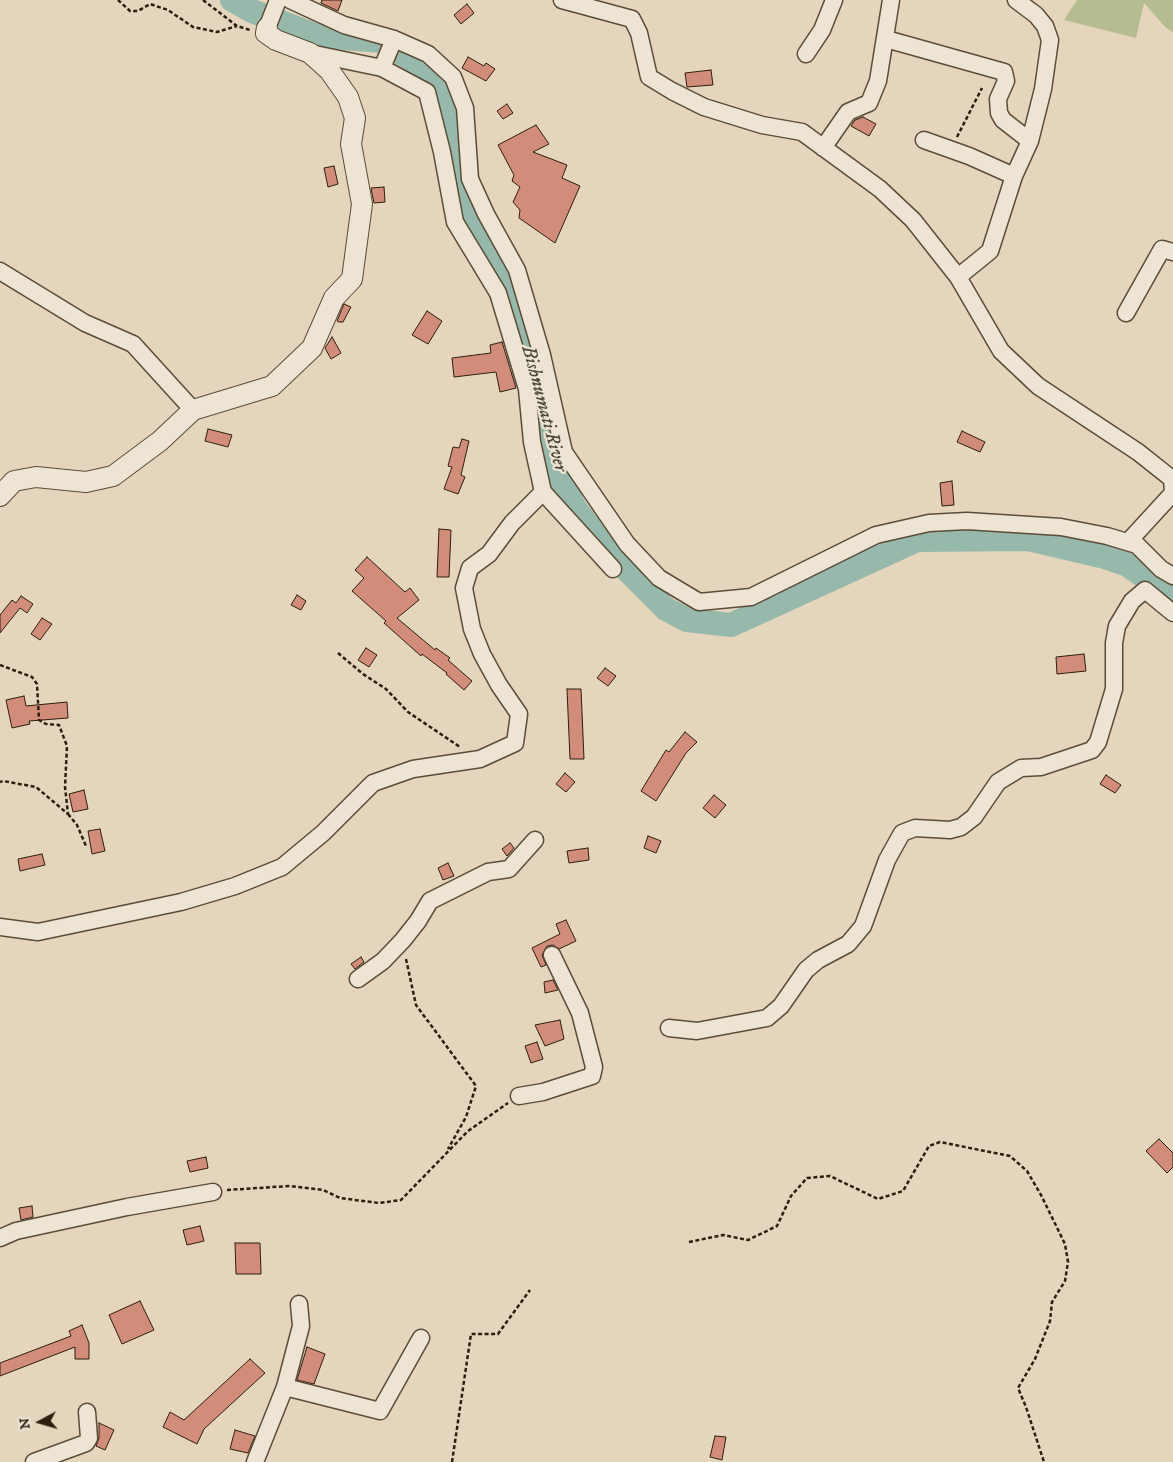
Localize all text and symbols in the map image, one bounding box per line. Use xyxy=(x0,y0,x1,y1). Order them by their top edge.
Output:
water label: Bishnumati River xyxy=(515,343,571,475)
north arrow xyxy=(15,1397,65,1447)
text: N xyxy=(16,1417,35,1430)

